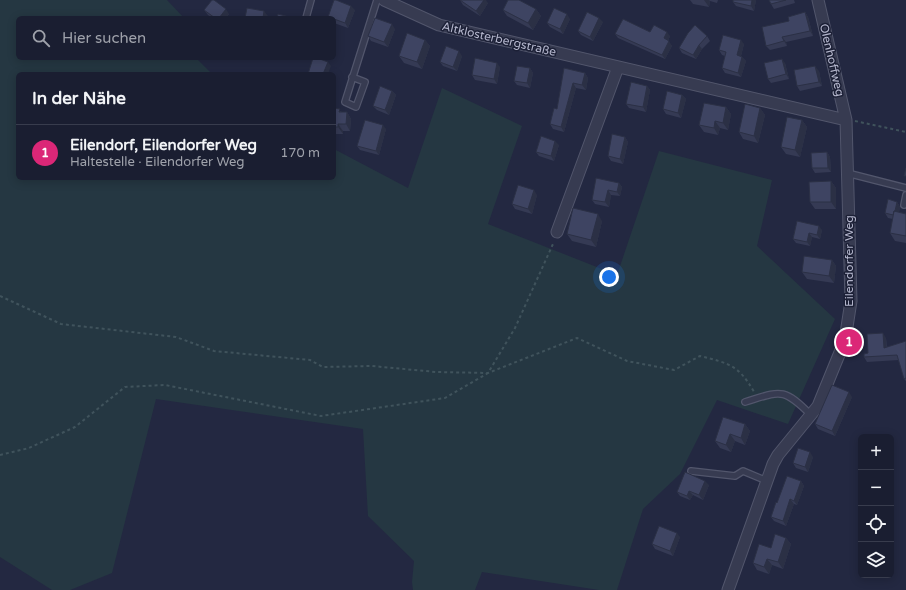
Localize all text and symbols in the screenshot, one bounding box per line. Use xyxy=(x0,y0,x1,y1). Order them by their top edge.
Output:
search box xyxy=(16,16,336,60)
street label: Altklosterbergstraße xyxy=(440,19,558,59)
street label: Olenhoffweg xyxy=(817,22,847,98)
icon: search xyxy=(30,27,52,49)
text: Hier suchen xyxy=(62,29,146,47)
text: In der Nähe xyxy=(32,88,126,109)
text: Eilendorf, Eilendorfer Weg xyxy=(70,136,257,154)
text: 1 xyxy=(41,145,49,161)
text: 170 m xyxy=(280,145,320,161)
text: Haltestelle · Eilendorfer Weg xyxy=(70,154,245,170)
street label: Eilendorfer Weg xyxy=(842,215,856,307)
your location xyxy=(599,267,619,287)
pin: 1 xyxy=(836,327,862,357)
map controls xyxy=(858,434,894,578)
button: + xyxy=(858,434,894,470)
button: − xyxy=(858,470,894,506)
button: locate xyxy=(858,506,894,542)
button: layers xyxy=(858,542,894,578)

